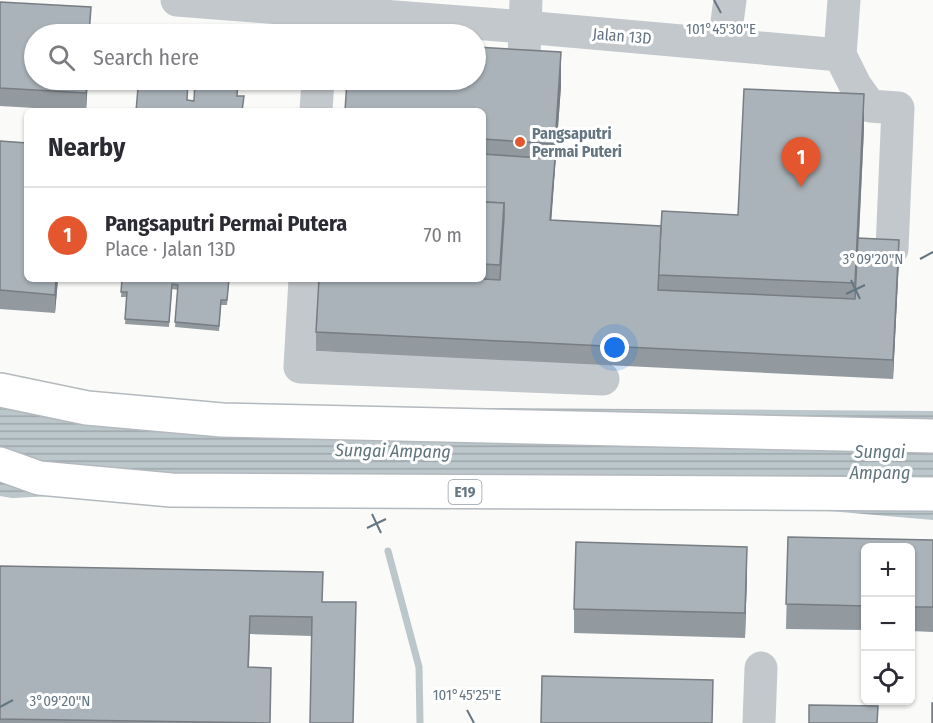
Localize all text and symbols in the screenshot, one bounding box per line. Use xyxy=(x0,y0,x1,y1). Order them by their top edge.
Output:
text: 101°45'30"E xyxy=(686,20,756,38)
search box xyxy=(24,24,486,90)
street label: Jalan 13D xyxy=(592,24,652,48)
icon: search xyxy=(45,41,78,74)
text: Search here xyxy=(93,44,199,71)
place label: Pangsaputri Permai Puteri xyxy=(532,124,622,161)
text: Nearby xyxy=(48,132,125,163)
marker: Pangsaputri Permai Puteri xyxy=(513,135,527,149)
pin: 1 xyxy=(782,138,820,187)
text: Pangsaputri Permai Putera xyxy=(105,210,347,237)
text: 1 xyxy=(63,223,72,247)
text: 70 m xyxy=(424,223,462,247)
text: Place · Jalan 13D xyxy=(105,237,236,261)
text: 3°09'20"N xyxy=(843,250,903,268)
your location xyxy=(600,333,629,362)
water label: Sungai Ampang xyxy=(334,439,451,463)
water label: Sungai Ampang xyxy=(849,441,910,484)
road number: E19 xyxy=(448,480,482,504)
map controls xyxy=(861,543,915,705)
button: + xyxy=(861,543,915,597)
button: − xyxy=(861,597,915,651)
button: locate xyxy=(861,651,915,705)
text: 101°45'25"E xyxy=(433,686,501,704)
text: 3°09'20"N xyxy=(30,692,90,710)

